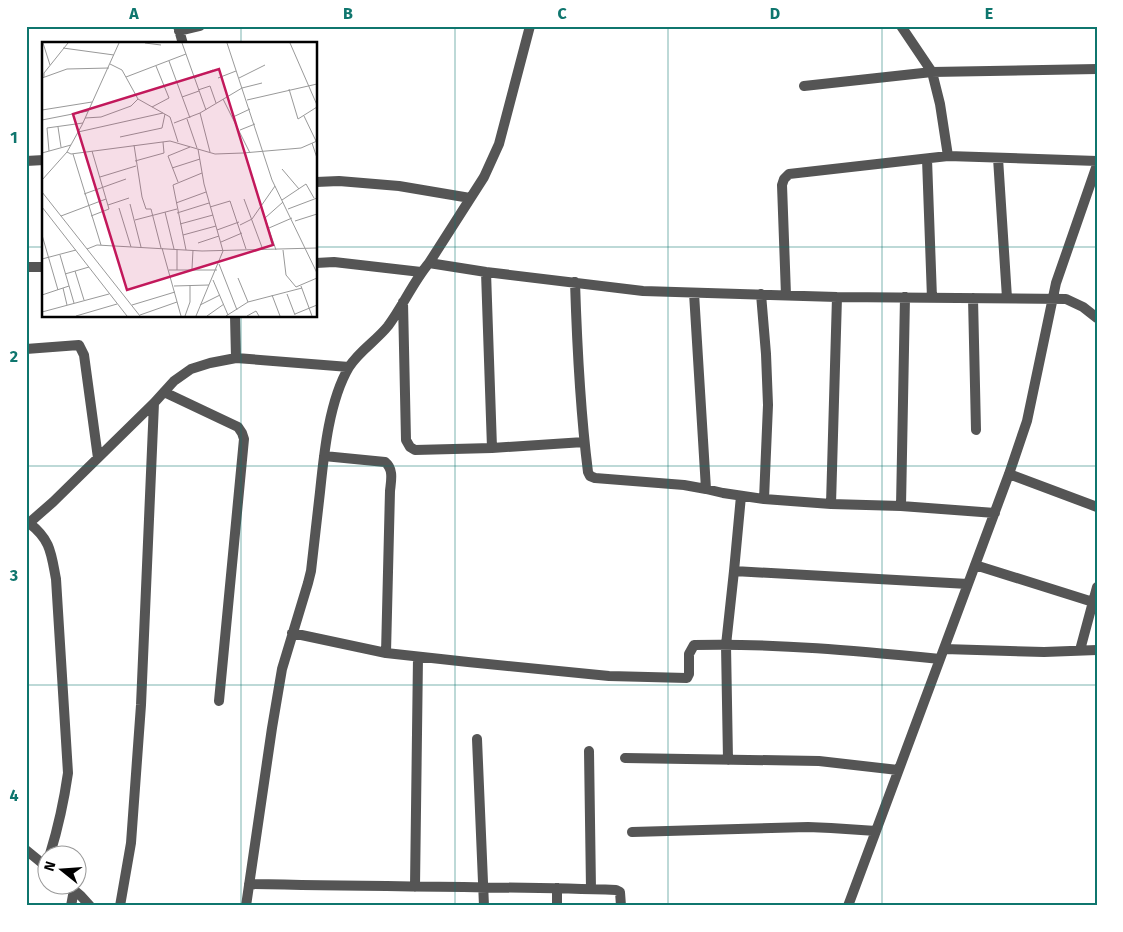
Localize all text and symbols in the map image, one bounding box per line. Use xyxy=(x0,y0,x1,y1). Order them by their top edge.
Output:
text: A xyxy=(128,4,139,23)
text: B xyxy=(343,4,353,23)
text: C xyxy=(557,4,567,23)
text: D xyxy=(770,4,780,23)
text: E xyxy=(985,4,993,23)
inset map xyxy=(42,42,318,318)
text: 1 xyxy=(10,128,18,147)
text: 2 xyxy=(10,347,18,366)
text: 3 xyxy=(9,566,18,585)
text: 4 xyxy=(9,786,19,805)
north arrow xyxy=(38,844,88,894)
text: N xyxy=(41,859,60,873)

